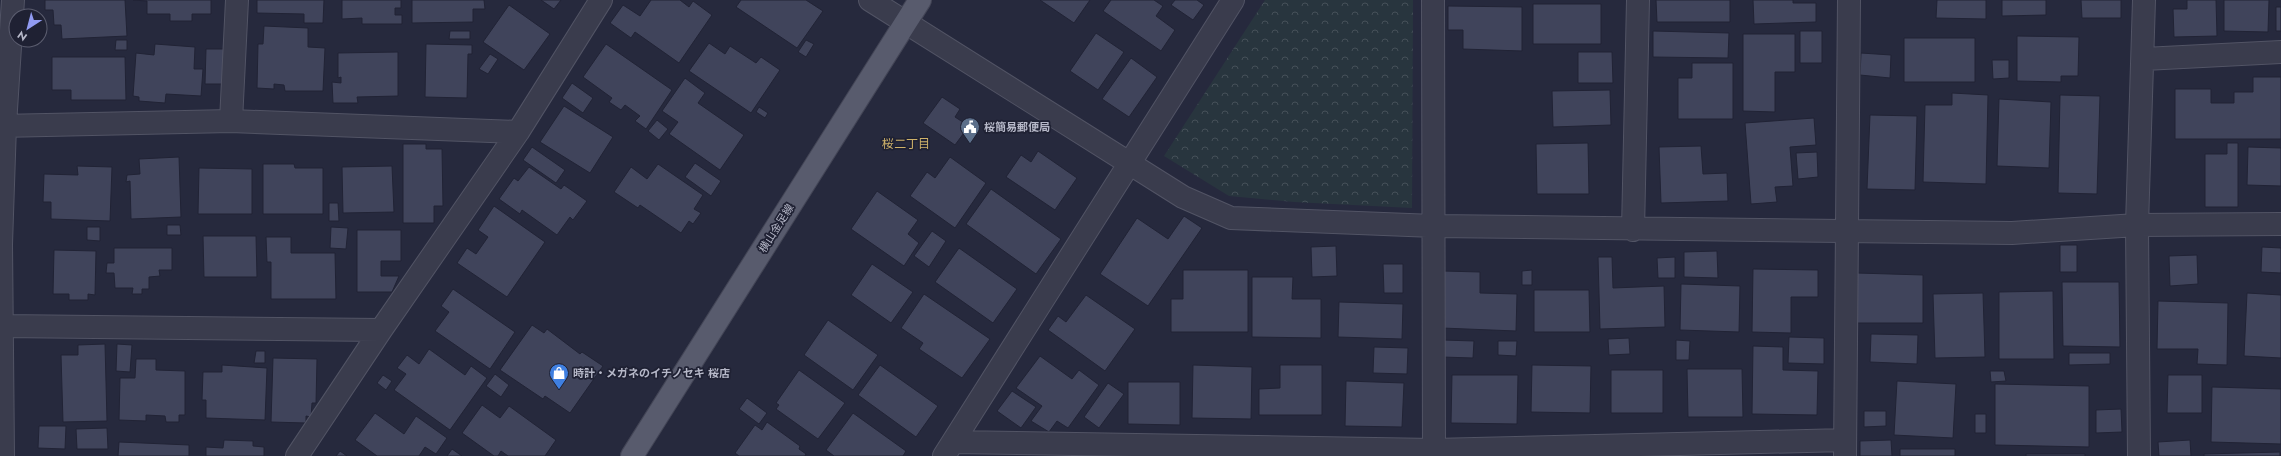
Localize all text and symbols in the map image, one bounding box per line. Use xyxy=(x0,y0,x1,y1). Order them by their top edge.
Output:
north arrow xyxy=(8,8,48,48)
text: N xyxy=(14,27,30,45)
public building icon: 桜簡易郵便局 xyxy=(959,116,981,144)
place label: 桜簡易郵便局 xyxy=(984,119,1050,135)
district label: 桜二丁目 xyxy=(882,135,930,153)
street label: 横山金足線 xyxy=(755,200,797,256)
shop icon: 時計・メガネのイチノセキ 桜店 xyxy=(548,362,570,390)
place label: 時計・メガネのイチノセキ 桜店 xyxy=(573,365,730,381)

